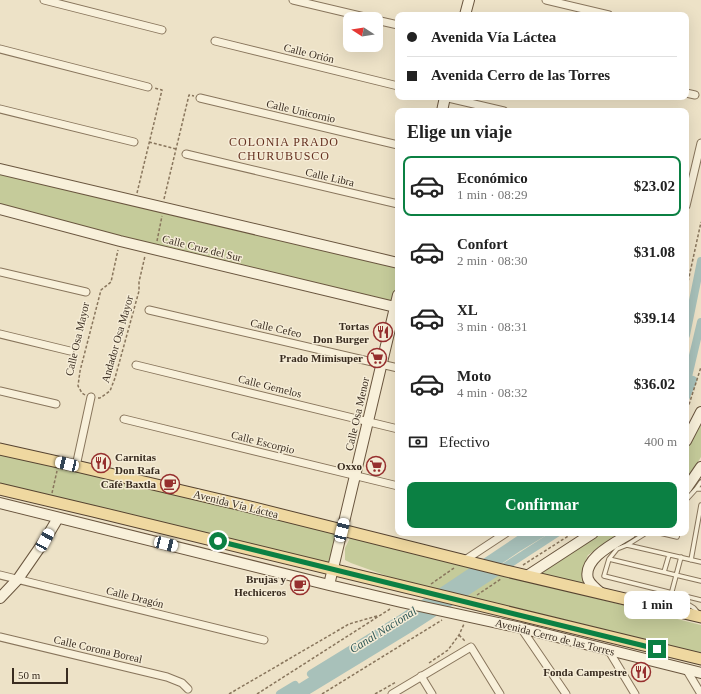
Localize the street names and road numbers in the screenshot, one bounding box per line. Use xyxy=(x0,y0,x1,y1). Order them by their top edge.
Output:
street label: Calle Orión xyxy=(282,41,336,65)
street label: Calle Unicornio xyxy=(265,97,337,125)
street label: Calle Libra xyxy=(304,166,356,188)
street label: Calle Cruz del Sur xyxy=(161,232,243,264)
street label: Andador Osa Mayor xyxy=(99,294,135,384)
street label: Calle Osa Mayor xyxy=(63,301,91,377)
street label: Calle Cefeo xyxy=(249,316,303,340)
street label: Calle Gemelos xyxy=(237,372,303,400)
street label: Calle Osa Menor xyxy=(343,376,371,452)
street label: Calle Escorpio xyxy=(230,428,296,456)
street label: Avenida Vía Láctea xyxy=(192,488,280,520)
street label: Calle Dragón xyxy=(105,584,166,610)
street label: Avenida Cerro de las Torres xyxy=(494,616,616,658)
street label: Calle Corona Boreal xyxy=(53,633,143,665)

